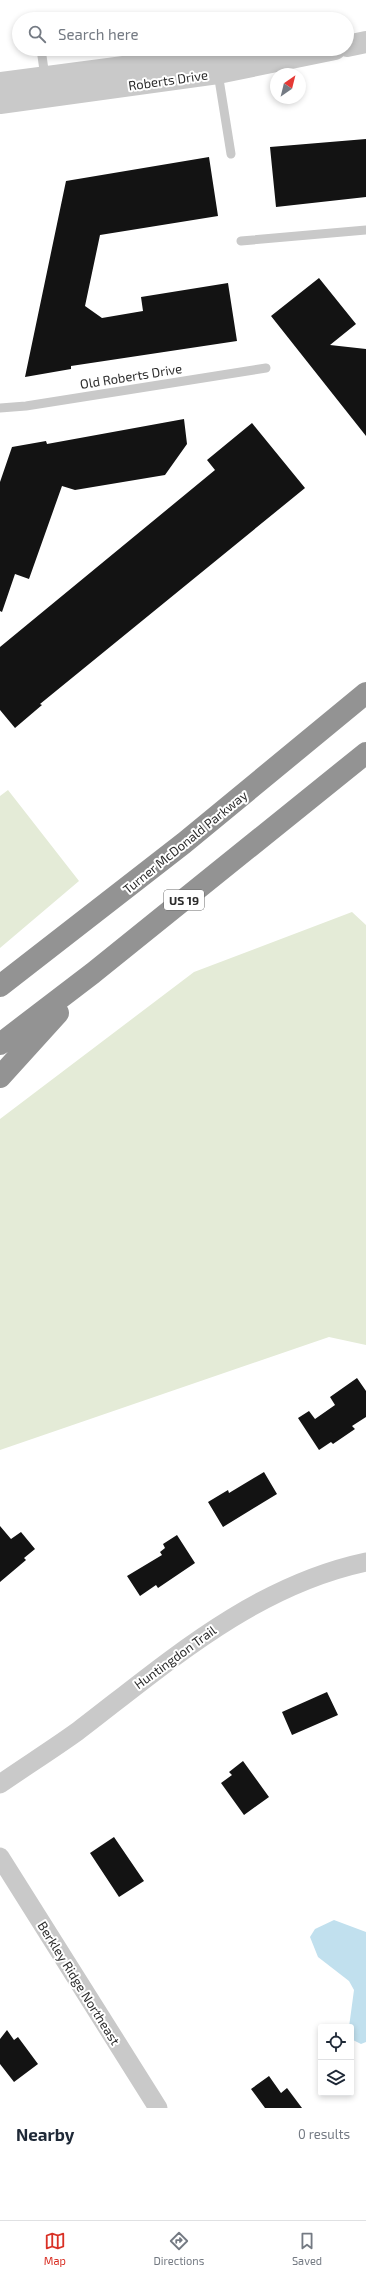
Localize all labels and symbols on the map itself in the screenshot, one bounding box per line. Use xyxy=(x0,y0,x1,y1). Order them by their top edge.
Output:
street label: Roberts Drive xyxy=(127,66,209,94)
north arrow xyxy=(270,68,306,104)
street label: Old Roberts Drive xyxy=(79,360,183,392)
street label: Turner McDonald Parkway xyxy=(120,787,250,897)
road number: US 19 xyxy=(164,890,204,910)
street label: Huntingdon Trail xyxy=(131,1622,219,1692)
street label: Berkley Ridge Northeast xyxy=(34,1918,124,2048)

